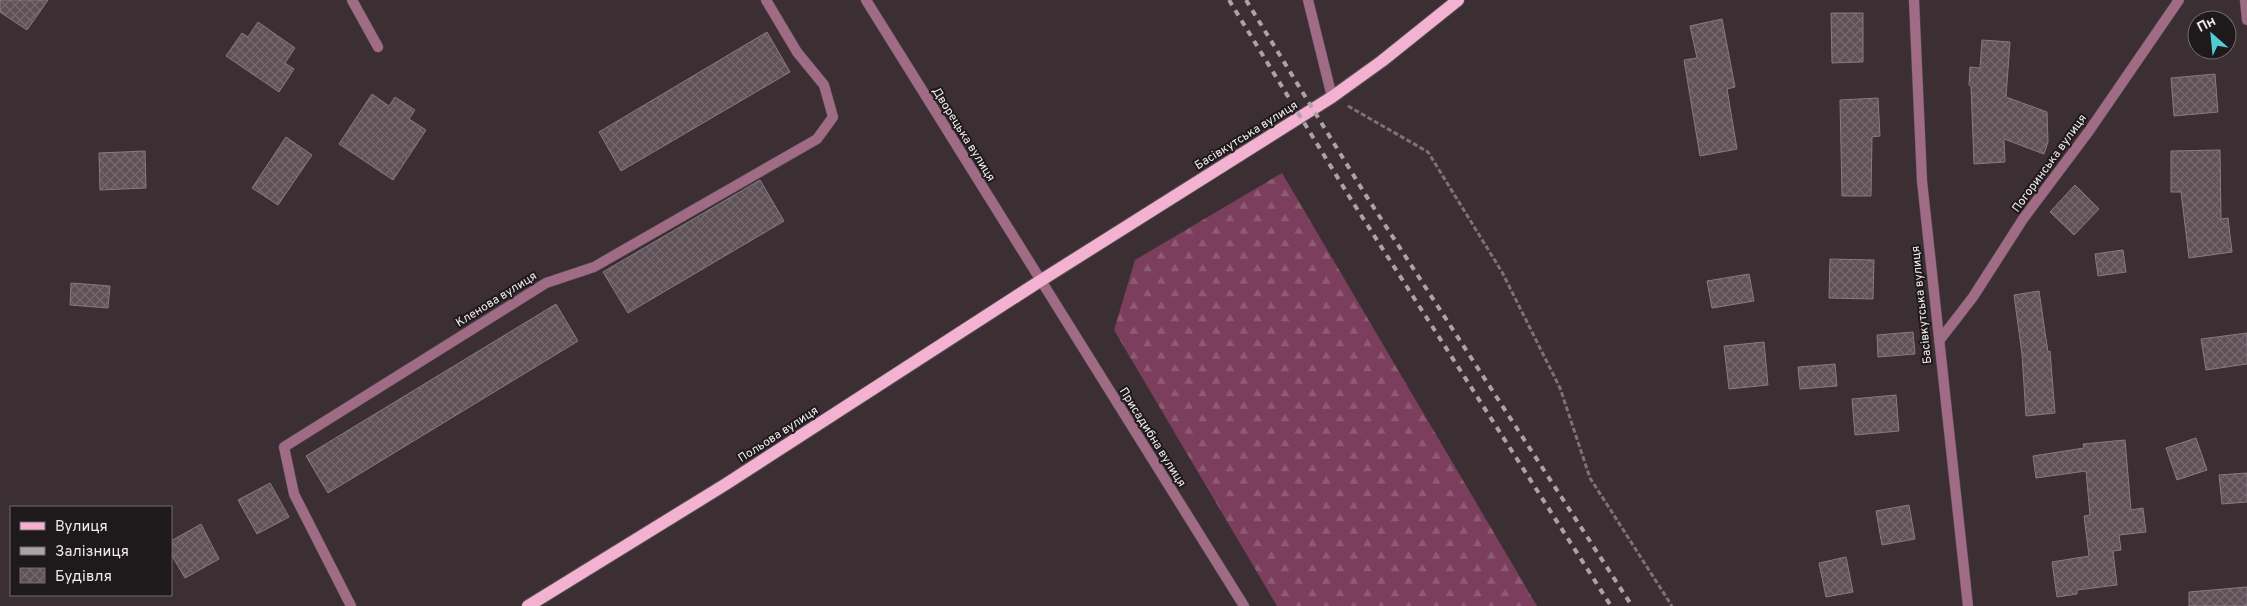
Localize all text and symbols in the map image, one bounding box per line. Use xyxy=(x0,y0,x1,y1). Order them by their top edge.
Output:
north arrow xyxy=(2187,10,2237,60)
text: Пн xyxy=(2195,13,2219,37)
street label: Дворецька вулиця xyxy=(928,84,999,185)
street label: Басівкутська вулиця xyxy=(1192,98,1301,174)
street label: Погоринська вулиця xyxy=(2009,111,2091,216)
street label: Басівкутська вулиця xyxy=(1908,245,1936,365)
street label: Кленова вулиця xyxy=(453,268,540,331)
street label: Присадибна вулиця xyxy=(1115,385,1189,490)
street label: Польова вулиця xyxy=(735,403,822,467)
legend xyxy=(10,506,172,596)
text: Вулиця xyxy=(55,518,108,537)
text: Залізниця xyxy=(55,543,129,562)
text: Будівля xyxy=(55,568,112,587)

